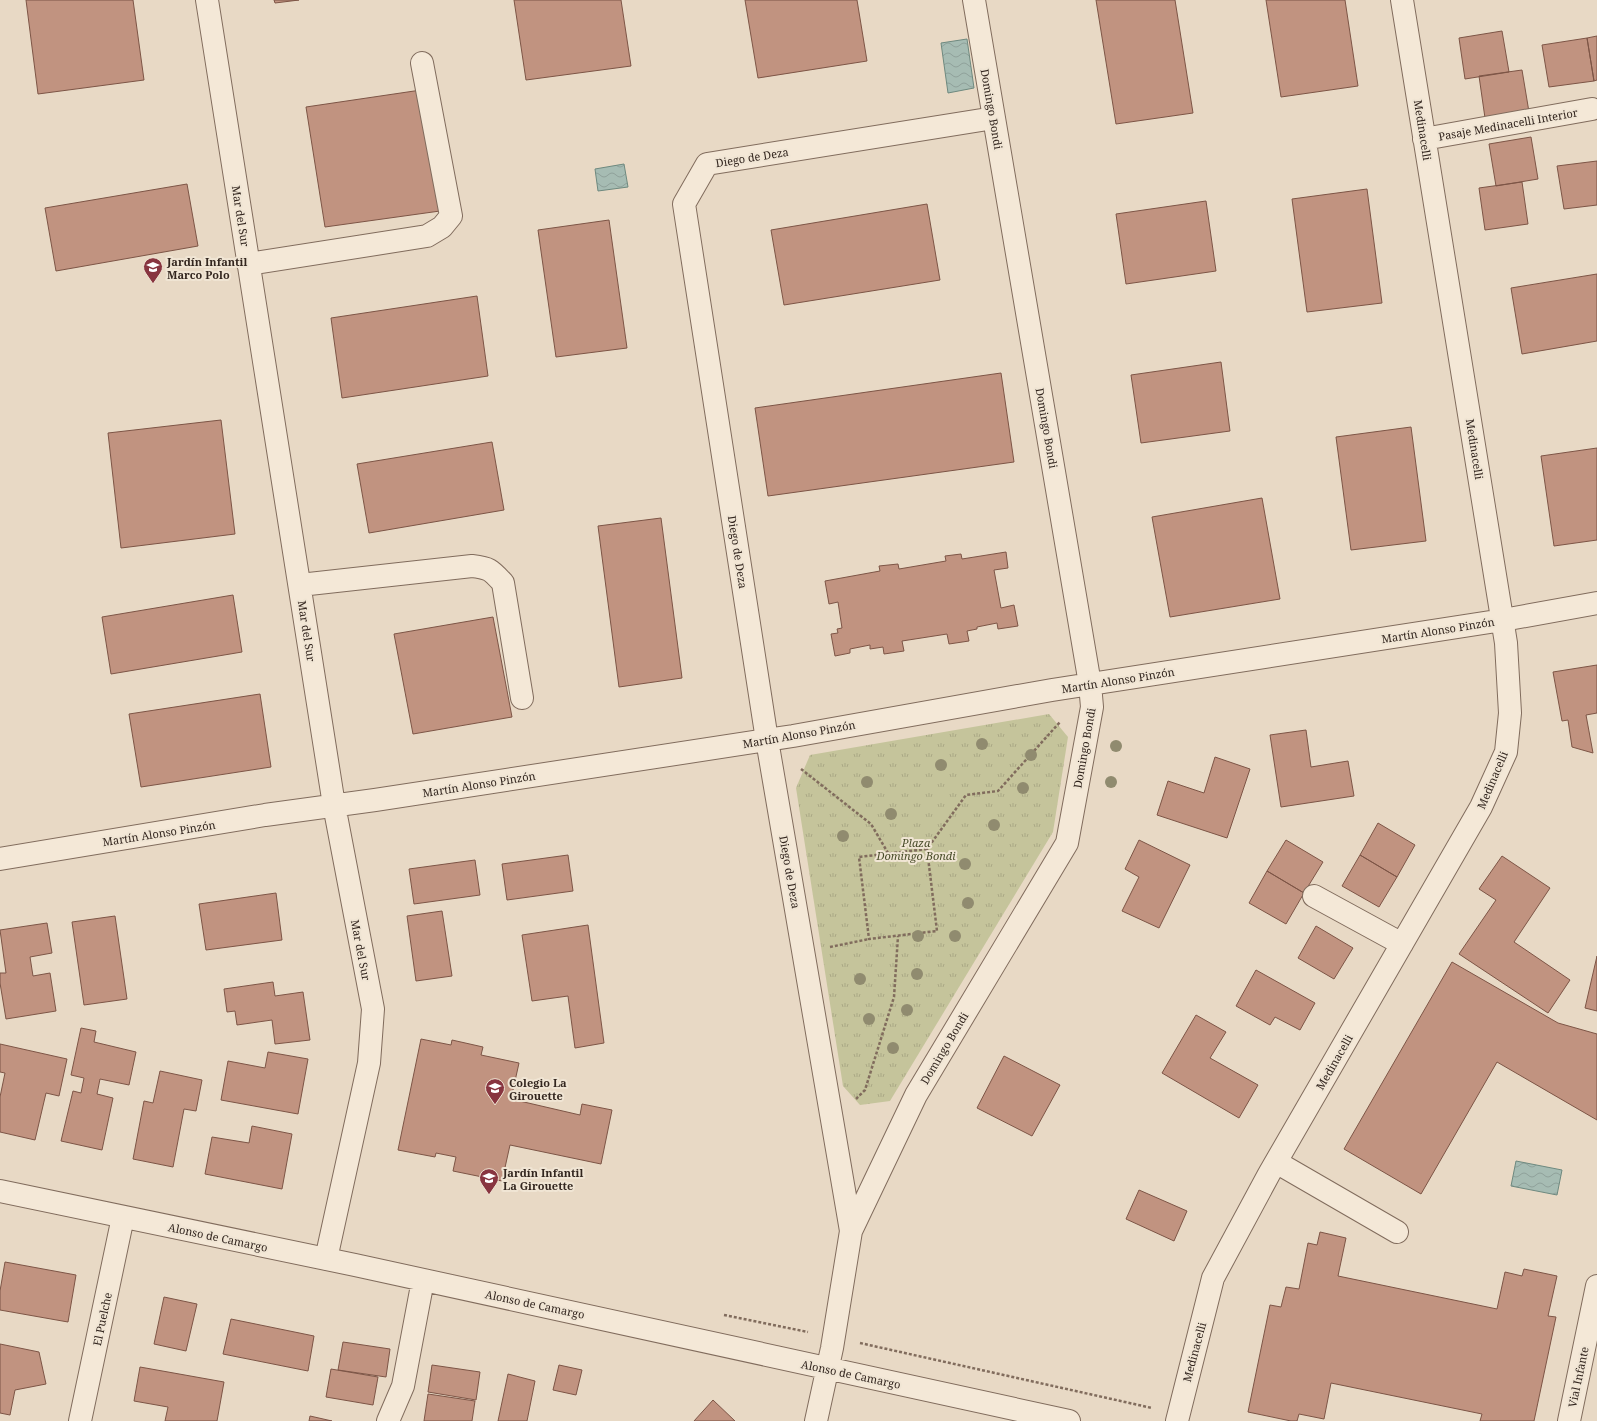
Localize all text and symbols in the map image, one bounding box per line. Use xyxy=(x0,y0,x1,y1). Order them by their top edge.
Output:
street label: Domingo Bondi xyxy=(978,68,1007,151)
street label: Medinacelli xyxy=(1411,99,1435,162)
street label: Pasaje Medinacelli Interior xyxy=(1437,104,1580,144)
street label: Diego de Deza xyxy=(714,144,790,170)
street label: Mar del Sur xyxy=(229,184,253,248)
place label: Jardín Infantil Marco Polo xyxy=(166,254,247,282)
school or university icon: Jardín Infantil Marco Polo xyxy=(142,256,164,284)
street label: Domingo Bondi xyxy=(1033,387,1062,470)
street label: Medinacelli xyxy=(1463,418,1487,481)
street label: Diego de Deza xyxy=(725,514,751,590)
street label: Mar del Sur xyxy=(295,599,319,663)
street label: Martín Alonso Pinzón xyxy=(1380,614,1496,646)
street label: Martín Alonso Pinzón xyxy=(1060,664,1176,696)
street label: Domingo Bondi xyxy=(1070,706,1099,789)
street label: Martín Alonso Pinzón xyxy=(741,717,857,751)
street label: Medinacelli xyxy=(1473,748,1511,811)
street label: Martín Alonso Pinzón xyxy=(421,768,537,800)
street label: Martín Alonso Pinzón xyxy=(101,817,217,849)
street label: Diego de Deza xyxy=(776,834,804,910)
park label: Plaza Domingo Bondi xyxy=(875,835,956,863)
street label: Mar del Sur xyxy=(348,918,374,982)
street label: Domingo Bondi xyxy=(917,1009,972,1087)
street label: Medinacelli xyxy=(1312,1031,1356,1092)
place label: Colegio La Girouette xyxy=(509,1075,567,1103)
school or university icon: Colegio La Girouette xyxy=(484,1077,506,1105)
place label: Jardín Infantil La Girouette xyxy=(502,1165,583,1193)
school or university icon: Jardín Infantil La Girouette xyxy=(478,1167,500,1195)
street label: Alonso de Camargo xyxy=(167,1219,269,1255)
street label: Alonso de Camargo xyxy=(484,1286,586,1322)
street label: El Puelche xyxy=(89,1291,115,1347)
street label: Medinacelli xyxy=(1179,1320,1209,1384)
street label: Vial Infante xyxy=(1564,1345,1592,1409)
street label: Alonso de Camargo xyxy=(800,1356,902,1392)

